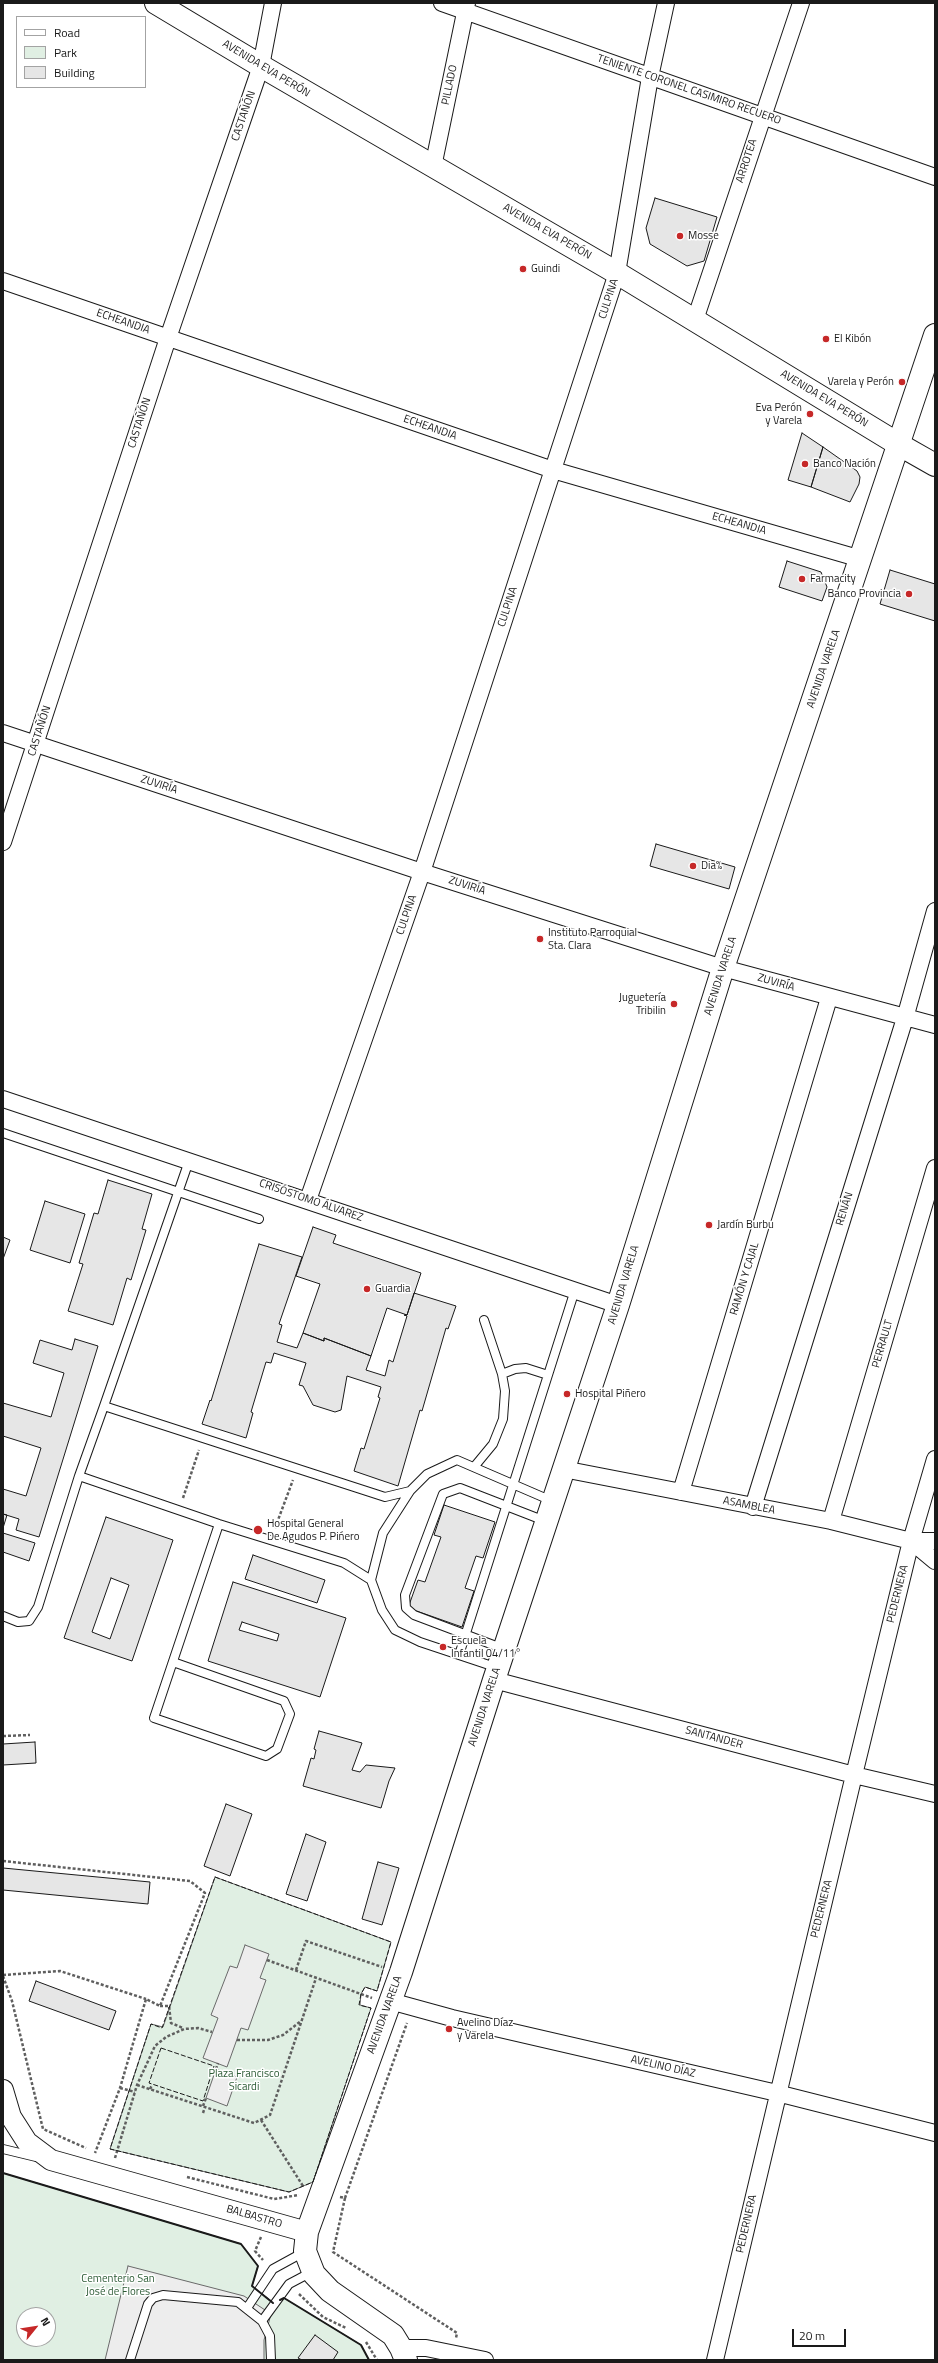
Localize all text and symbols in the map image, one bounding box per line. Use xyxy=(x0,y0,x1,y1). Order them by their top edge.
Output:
legend xyxy=(16,16,146,88)
text: Road xyxy=(54,23,80,42)
street label: AVENIDA EVA PERÓN xyxy=(220,38,312,100)
text: Park xyxy=(54,43,77,62)
street label: TENIENTE CORONEL CASIMIRO RECUERO xyxy=(595,52,783,128)
text: Building xyxy=(54,63,95,82)
street label: PILLADO xyxy=(439,64,461,106)
street label: CASTAÑÓN xyxy=(229,89,259,143)
street label: ARROTEA xyxy=(734,137,760,185)
street label: AVENIDA EVA PERÓN xyxy=(500,201,594,263)
place label: Mosse xyxy=(688,229,719,243)
marker: Mosse xyxy=(675,231,685,241)
place label: Guindi xyxy=(531,262,560,276)
marker: Guindi xyxy=(518,264,528,274)
street label: CULPINA xyxy=(596,277,622,321)
street label: ECHEANDIA xyxy=(94,307,152,337)
place label: El Kibón xyxy=(834,332,871,346)
marker: El Kibón xyxy=(821,334,831,344)
street label: AVENIDA EVA PERÓN xyxy=(778,368,870,430)
place label: Varela y Perón xyxy=(827,375,894,389)
marker: Varela y Perón xyxy=(897,377,907,387)
street label: CASTAÑÓN xyxy=(126,396,154,450)
place label: Eva Perón y Varela xyxy=(755,401,802,427)
marker: Eva Perón y Varela xyxy=(805,409,815,419)
street label: ECHEANDIA xyxy=(401,413,459,443)
place label: Banco Nación xyxy=(813,457,876,471)
marker: Banco Nación xyxy=(800,459,810,469)
street label: ECHEANDIA xyxy=(710,510,768,538)
place label: Farmacity xyxy=(810,572,856,586)
marker: Farmacity xyxy=(797,574,807,584)
street label: CULPINA xyxy=(495,585,521,629)
place label: Banco Provincia xyxy=(828,587,901,601)
marker: Banco Provincia xyxy=(904,589,914,599)
street label: AVENIDA VARELA xyxy=(804,628,844,710)
street label: CASTAÑÓN xyxy=(26,704,54,758)
street label: ZUVIRÍA xyxy=(139,773,179,797)
place label: Dia% xyxy=(701,859,722,873)
marker: Dia% xyxy=(688,861,698,871)
street label: ZUVIRÍA xyxy=(447,874,487,898)
street label: CULPINA xyxy=(394,893,420,937)
place label: Instituto Parroquial Sta. Clara xyxy=(548,926,637,952)
marker: Instituto Parroquial Sta. Clara xyxy=(535,934,545,944)
street label: AVENIDA VARELA xyxy=(702,935,740,1017)
street label: ZUVIRÍA xyxy=(756,971,796,995)
place label: Juguetería Tribilin xyxy=(619,991,666,1017)
marker: Juguetería Tribilin xyxy=(669,999,679,1009)
street label: CRISÓSTOMO ÁLVAREZ xyxy=(257,1177,365,1225)
street label: RENÁN xyxy=(834,1191,856,1227)
place label: Jardín Burbu xyxy=(717,1218,774,1232)
marker: Jardín Burbu xyxy=(704,1220,714,1230)
street label: RAMÓN Y CAJAL xyxy=(728,1241,762,1317)
street label: AVENIDA VARELA xyxy=(606,1244,642,1326)
place label: Guardia xyxy=(375,1282,411,1296)
marker: Guardia xyxy=(362,1284,372,1294)
street label: PERRAULT xyxy=(870,1318,896,1370)
place label: Hospital Piñero xyxy=(575,1387,646,1401)
marker: Hospital Piñero xyxy=(562,1389,572,1399)
street label: ASAMBLEA xyxy=(722,1494,776,1518)
place label: Hospital General De Agudos P. Pińero xyxy=(267,1517,360,1543)
marker: Hospital General De Agudos P. Pińero xyxy=(252,1524,264,1536)
street label: PEDERNERA xyxy=(884,1564,912,1624)
place label: Escuela Infantil 04/11° xyxy=(451,1634,521,1660)
marker: Escuela Infantil 04/11° xyxy=(438,1642,448,1652)
street label: AVENIDA VARELA xyxy=(466,1666,504,1748)
street label: SANTANDER xyxy=(684,1724,744,1752)
street label: PEDERNERA xyxy=(808,1879,836,1939)
street label: AVENIDA VARELA xyxy=(365,1974,405,2056)
place label: Avelino Díaz y Varela xyxy=(457,2016,513,2042)
marker: Avelino Díaz y Varela xyxy=(444,2024,454,2034)
street label: AVELINO DÍAZ xyxy=(629,2053,697,2081)
park label: Plaza Francisco Sicardi xyxy=(208,2067,280,2093)
street label: PEDERNERA xyxy=(734,2194,760,2254)
street label: BALBASTRO xyxy=(225,2203,283,2231)
park label: Cementerio San José de Flores xyxy=(81,2272,155,2298)
north arrow xyxy=(16,2307,56,2347)
text: N xyxy=(37,2314,54,2329)
scale bar xyxy=(794,2321,848,2347)
text: 20 m xyxy=(799,2326,825,2345)

